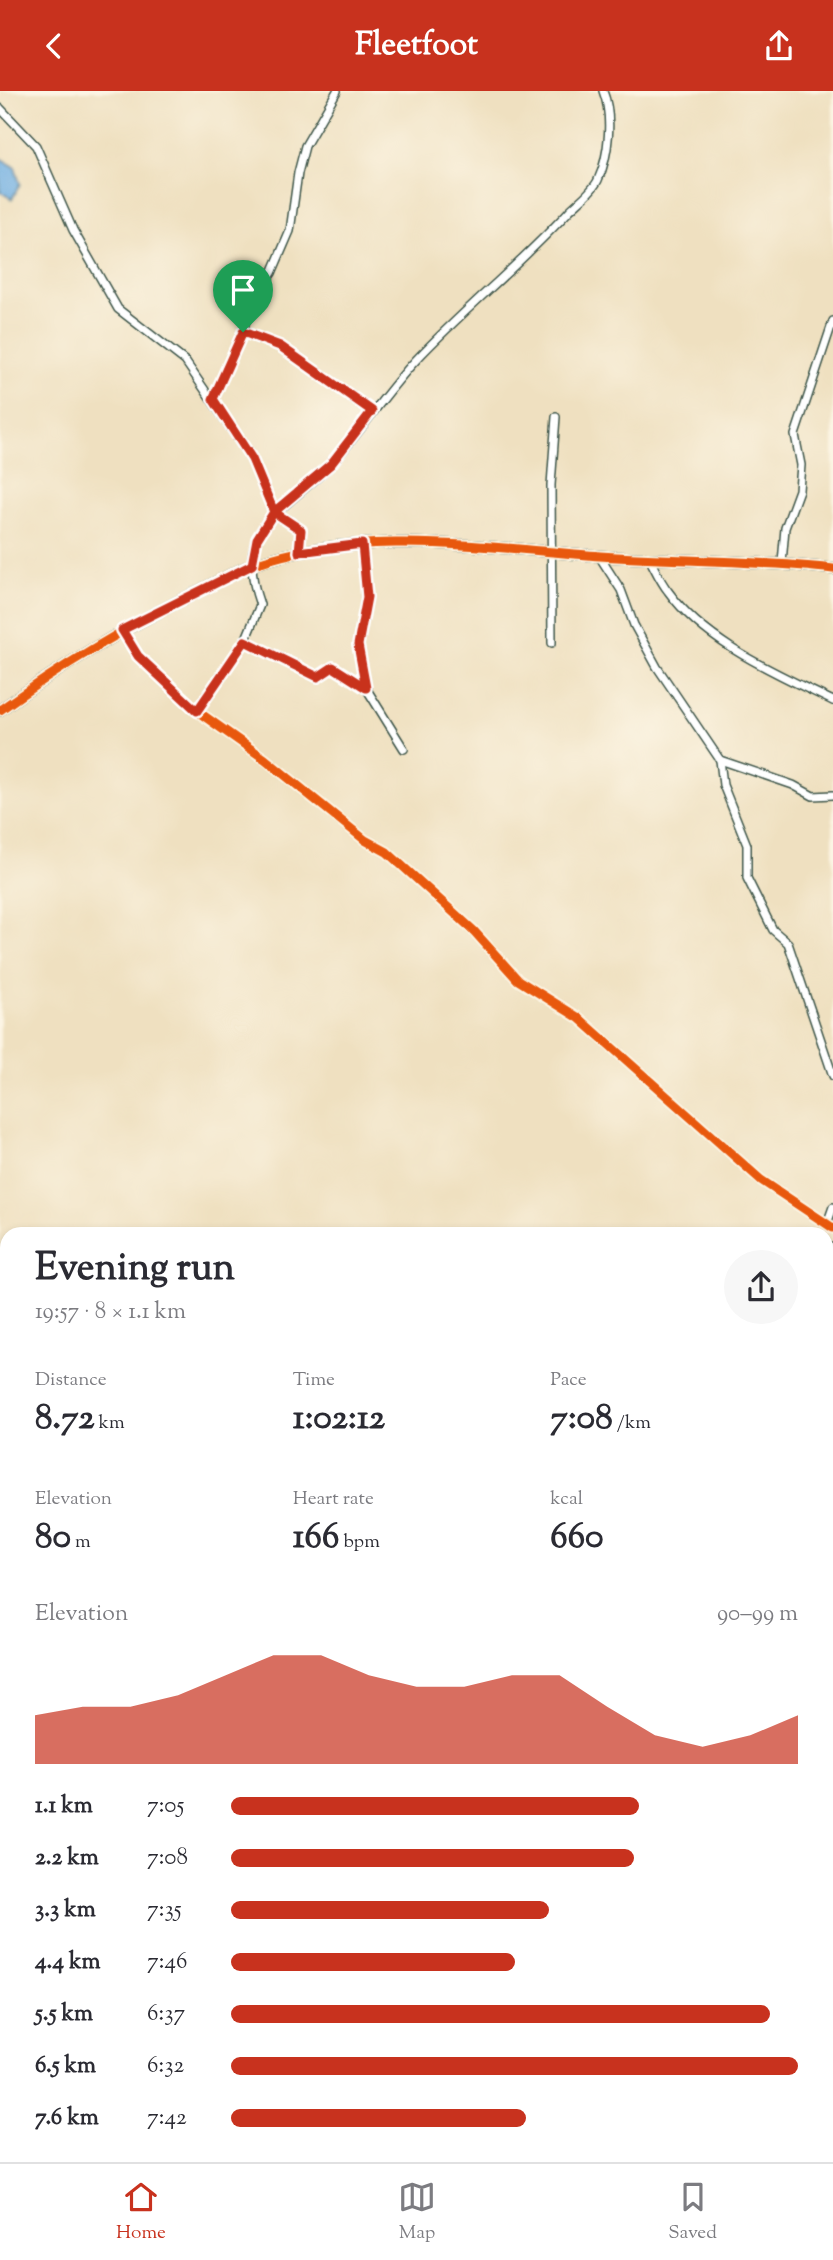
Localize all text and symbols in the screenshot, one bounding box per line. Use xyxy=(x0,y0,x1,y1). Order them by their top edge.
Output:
text: Fleetfoot xyxy=(355,23,478,69)
icon: back xyxy=(35,27,73,65)
icon: share xyxy=(760,27,798,65)
pin xyxy=(213,260,273,332)
icon: arrive xyxy=(224,271,262,309)
text: Evening run xyxy=(35,1243,235,1297)
button: share xyxy=(724,1250,798,1324)
text: 19:57 · 8 × 1.1 km xyxy=(35,1296,186,1329)
text: Distance xyxy=(35,1367,107,1394)
text: Time xyxy=(293,1367,335,1394)
text: Pace xyxy=(550,1367,587,1394)
text: 8.72 xyxy=(35,1394,95,1445)
text: 1:02:12 xyxy=(293,1394,385,1445)
text: 7:08 xyxy=(550,1394,613,1445)
text: km xyxy=(95,1410,125,1437)
text: /km xyxy=(613,1410,651,1437)
text: Elevation xyxy=(35,1486,112,1513)
text: Heart rate xyxy=(293,1486,374,1513)
text: kcal xyxy=(550,1486,583,1513)
text: 80 xyxy=(35,1513,71,1564)
text: 166 xyxy=(293,1513,339,1564)
text: 660 xyxy=(550,1513,604,1564)
text: m xyxy=(71,1529,91,1556)
text: bpm xyxy=(339,1529,380,1556)
text: Elevation xyxy=(35,1598,128,1631)
text: 90–99 m xyxy=(717,1598,798,1631)
text: 1.1 km xyxy=(35,1790,93,1823)
text: 7:05 xyxy=(147,1790,184,1823)
text: 2.2 km xyxy=(35,1842,99,1875)
text: 7:08 xyxy=(147,1842,188,1875)
text: 3.3 km xyxy=(35,1894,96,1927)
text: 7:35 xyxy=(147,1894,182,1927)
text: 4.4 km xyxy=(35,1946,100,1979)
text: 7:46 xyxy=(147,1946,187,1979)
text: 5.5 km xyxy=(35,1998,93,2031)
text: 6:37 xyxy=(147,1998,185,2031)
text: 6.5 km xyxy=(35,2050,96,2083)
text: 6:32 xyxy=(147,2050,184,2083)
text: 7.6 km xyxy=(35,2102,99,2135)
text: 7:42 xyxy=(147,2102,187,2135)
tab: Home xyxy=(116,2178,166,2247)
tab: Map xyxy=(398,2178,436,2247)
tab: Saved xyxy=(668,2178,717,2247)

